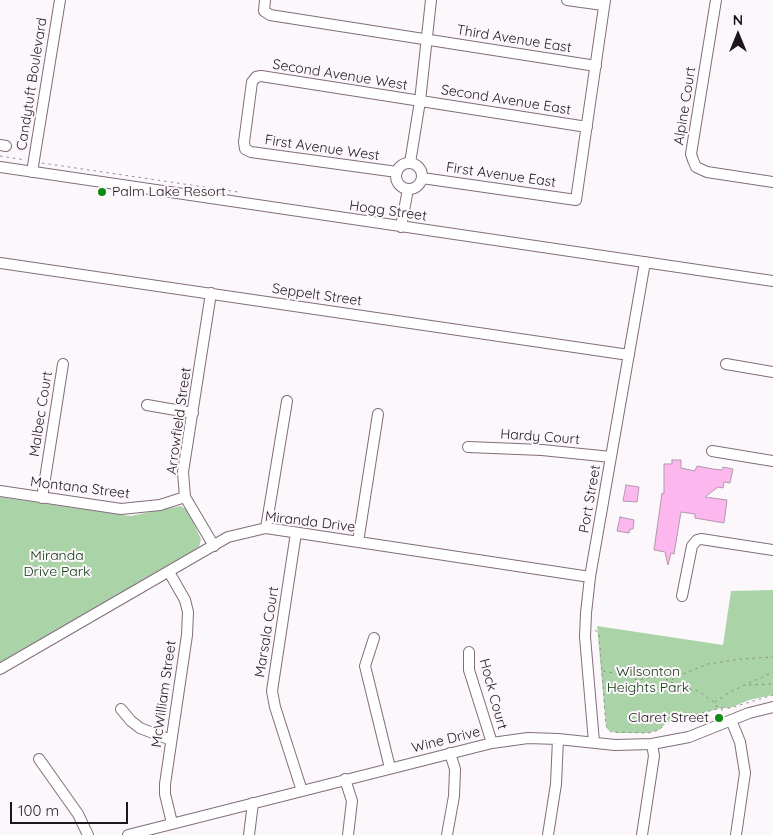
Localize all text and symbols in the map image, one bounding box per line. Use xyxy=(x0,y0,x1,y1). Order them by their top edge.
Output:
north arrow xyxy=(713,10,763,60)
text: N xyxy=(733,11,743,29)
street label: Candytuft Boulevard xyxy=(13,16,51,152)
street label: Third Avenue East xyxy=(455,22,573,56)
street label: Second Avenue West xyxy=(271,56,409,94)
street label: Alpine Court xyxy=(671,66,699,146)
street label: Second Avenue East xyxy=(440,81,572,119)
street label: First Avenue West xyxy=(264,132,380,164)
street label: First Avenue East xyxy=(445,159,557,191)
place label: Palm Lake Resort xyxy=(112,184,226,200)
marker: Palm Lake Resort xyxy=(96,186,108,198)
street label: Hogg Street xyxy=(348,197,428,225)
street label: Seppelt Street xyxy=(271,280,363,310)
street label: Arrowfield Street xyxy=(163,366,195,476)
street label: Malbec Court xyxy=(26,370,56,458)
street label: Hardy Court xyxy=(500,426,580,448)
street label: Port Street xyxy=(576,464,604,534)
street label: Montana Street xyxy=(29,474,131,502)
street label: Miranda Drive xyxy=(264,508,356,536)
park label: Miranda Drive Park xyxy=(23,548,91,580)
street label: Marsala Court xyxy=(252,585,282,679)
street label: McWilliam Street xyxy=(148,639,180,749)
street label: Hock Court xyxy=(475,657,511,731)
park label: Wilsonton Heights Park xyxy=(607,664,689,696)
place label: Claret Street xyxy=(628,710,709,726)
marker: Claret Street xyxy=(713,712,725,724)
street label: Wine Drive xyxy=(410,723,482,757)
scale bar xyxy=(12,792,130,824)
text: 100 m xyxy=(18,801,59,820)

